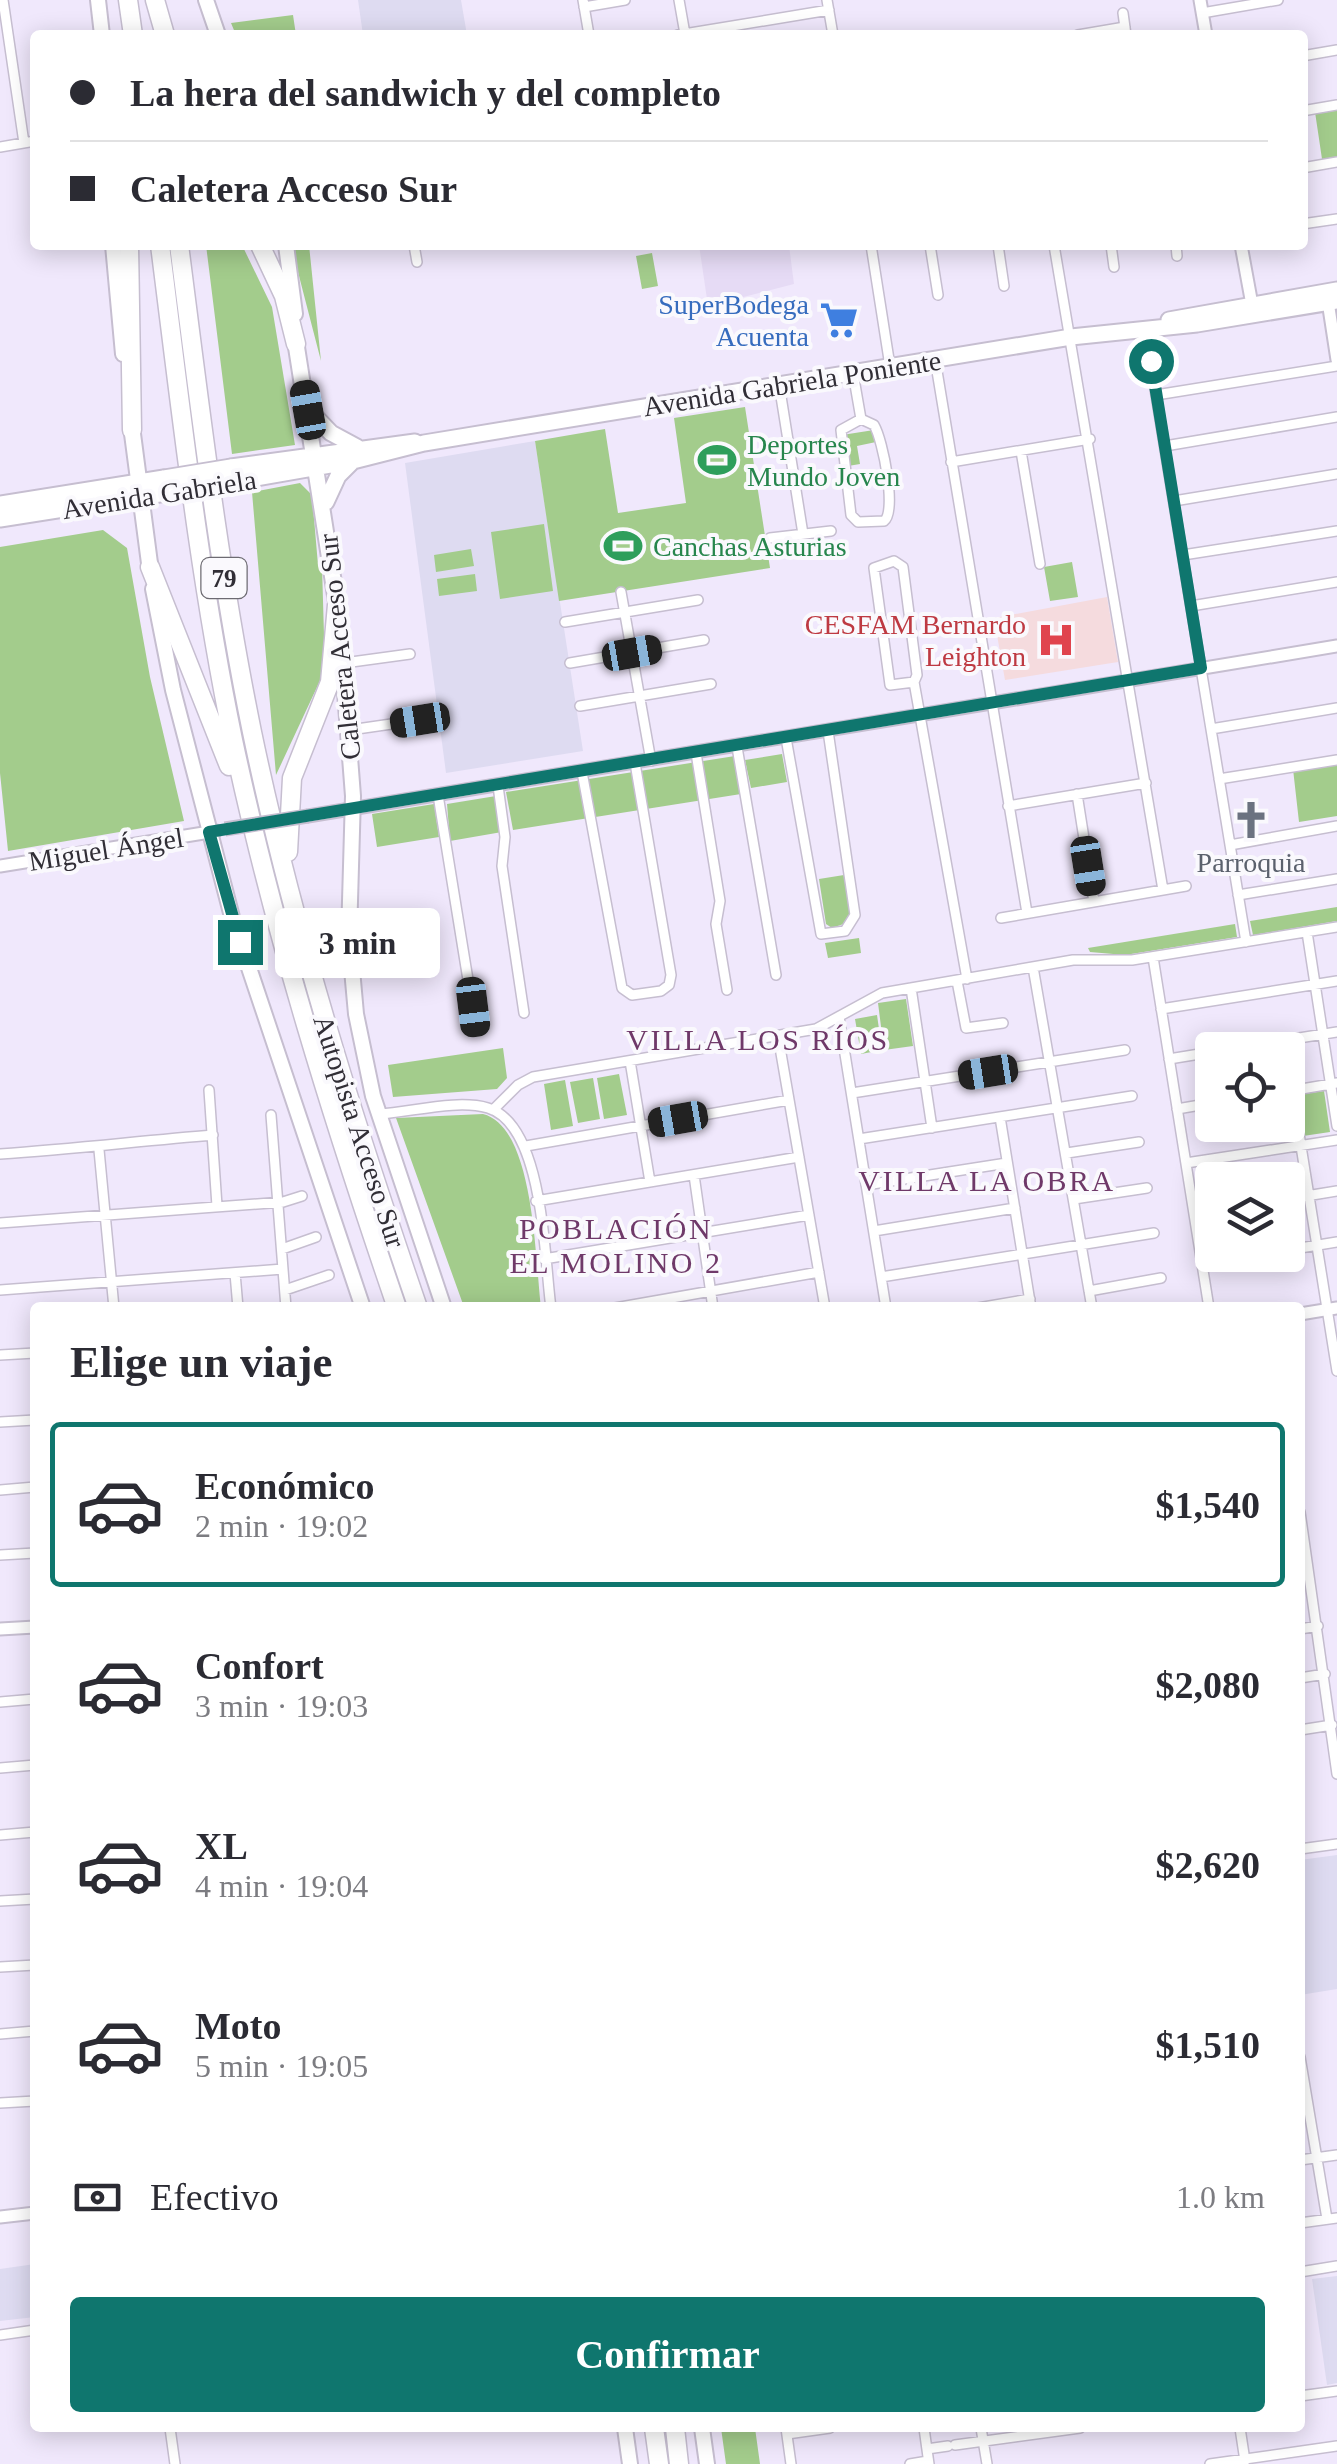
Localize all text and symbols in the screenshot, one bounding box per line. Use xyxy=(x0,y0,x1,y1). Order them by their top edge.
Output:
text: La hera del sandwich y del completo xyxy=(130,72,721,114)
text: Caletera Acceso Sur xyxy=(130,168,457,210)
place label: SuperBodega Acuenta xyxy=(658,289,810,352)
supermarket icon: SuperBodega Acuenta xyxy=(818,299,860,341)
route start xyxy=(1129,339,1174,384)
street label: Avenida Gabriela Poniente xyxy=(641,345,943,422)
car xyxy=(288,378,328,442)
place label: Deportes Mundo Joven xyxy=(747,429,900,492)
sports icon: Deportes Mundo Joven xyxy=(696,439,738,481)
street label: Avenida Gabriela xyxy=(60,464,259,525)
sports icon: Canchas Asturias xyxy=(602,525,644,567)
place label: Canchas Asturias xyxy=(653,531,847,562)
street label: Caletera Acceso Sur xyxy=(312,532,367,761)
road number: 79 xyxy=(202,558,246,598)
place label: CESFAM Bernardo Leighton xyxy=(805,609,1026,672)
hospital icon: CESFAM Bernardo Leighton xyxy=(1035,619,1077,661)
car xyxy=(600,633,664,673)
car xyxy=(388,700,452,740)
church icon: Parroquia xyxy=(1230,799,1272,841)
street label: Miguel Ángel xyxy=(26,822,186,877)
car xyxy=(1068,834,1108,898)
place label: Parroquia xyxy=(1197,847,1306,878)
callout: 3 min xyxy=(275,907,440,977)
route end xyxy=(218,920,263,965)
text: 3 min xyxy=(319,925,396,961)
car xyxy=(454,975,492,1039)
street label: Autopista Acceso Sur xyxy=(307,1011,412,1252)
district label: VILLA LOS RÍOS xyxy=(626,1023,890,1056)
map controls xyxy=(1195,1032,1305,1272)
button: locate xyxy=(1195,1032,1305,1142)
car xyxy=(956,1052,1020,1092)
car xyxy=(646,1099,710,1139)
button: layers xyxy=(1195,1162,1305,1272)
district label: VILLA LA OBRA xyxy=(858,1164,1116,1197)
district label: POBLACIÓN EL MOLINO 2 xyxy=(509,1212,723,1279)
text: Elige un viaje xyxy=(70,1337,333,1387)
icon: car xyxy=(75,1460,165,1550)
text: Económico xyxy=(195,1465,374,1507)
text: $1,540 xyxy=(1156,1484,1260,1526)
text: 2 min · 19:02 xyxy=(195,1508,368,1544)
icon: car xyxy=(75,1640,165,1730)
text: Confort xyxy=(195,1645,324,1687)
text: $2,080 xyxy=(1156,1664,1260,1706)
text: 3 min · 19:03 xyxy=(195,1688,368,1724)
icon: car xyxy=(75,1820,165,1910)
text: XL xyxy=(195,1825,248,1867)
text: $2,620 xyxy=(1156,1844,1260,1886)
text: 4 min · 19:04 xyxy=(195,1868,368,1904)
icon: car xyxy=(75,2000,165,2090)
text: Moto xyxy=(195,2005,282,2047)
text: $1,510 xyxy=(1156,2024,1260,2066)
text: 5 min · 19:05 xyxy=(195,2048,368,2084)
icon: cash xyxy=(70,2170,125,2225)
text: Efectivo xyxy=(150,2176,279,2218)
text: 1.0 km xyxy=(1176,2179,1265,2215)
button: Confirmar xyxy=(70,2297,1265,2412)

